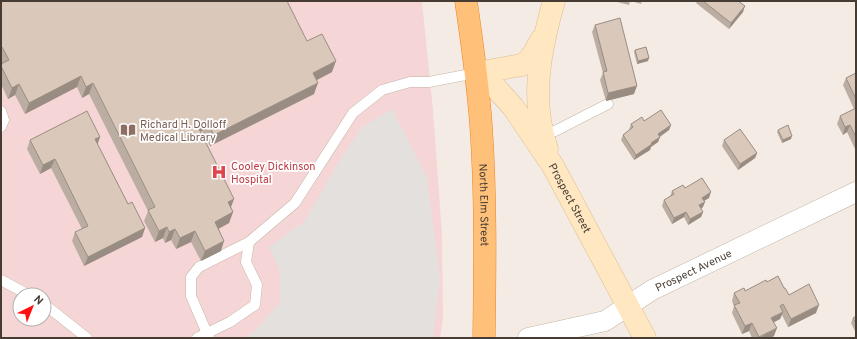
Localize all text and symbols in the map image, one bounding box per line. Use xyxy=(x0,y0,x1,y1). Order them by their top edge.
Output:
place label: Richard H. Dolloff Medical Library xyxy=(140,118,227,145)
library icon: Richard H. Dolloff Medical Library xyxy=(119,121,137,139)
place label: Cooley Dickinson Hospital xyxy=(231,160,316,187)
street label: Prospect Street xyxy=(545,161,594,236)
hospital icon: Cooley Dickinson Hospital xyxy=(210,163,228,181)
street label: North Elm Street xyxy=(475,163,491,246)
street label: Prospect Avenue xyxy=(653,247,734,295)
north arrow xyxy=(12,287,52,327)
text: N xyxy=(30,293,46,308)

